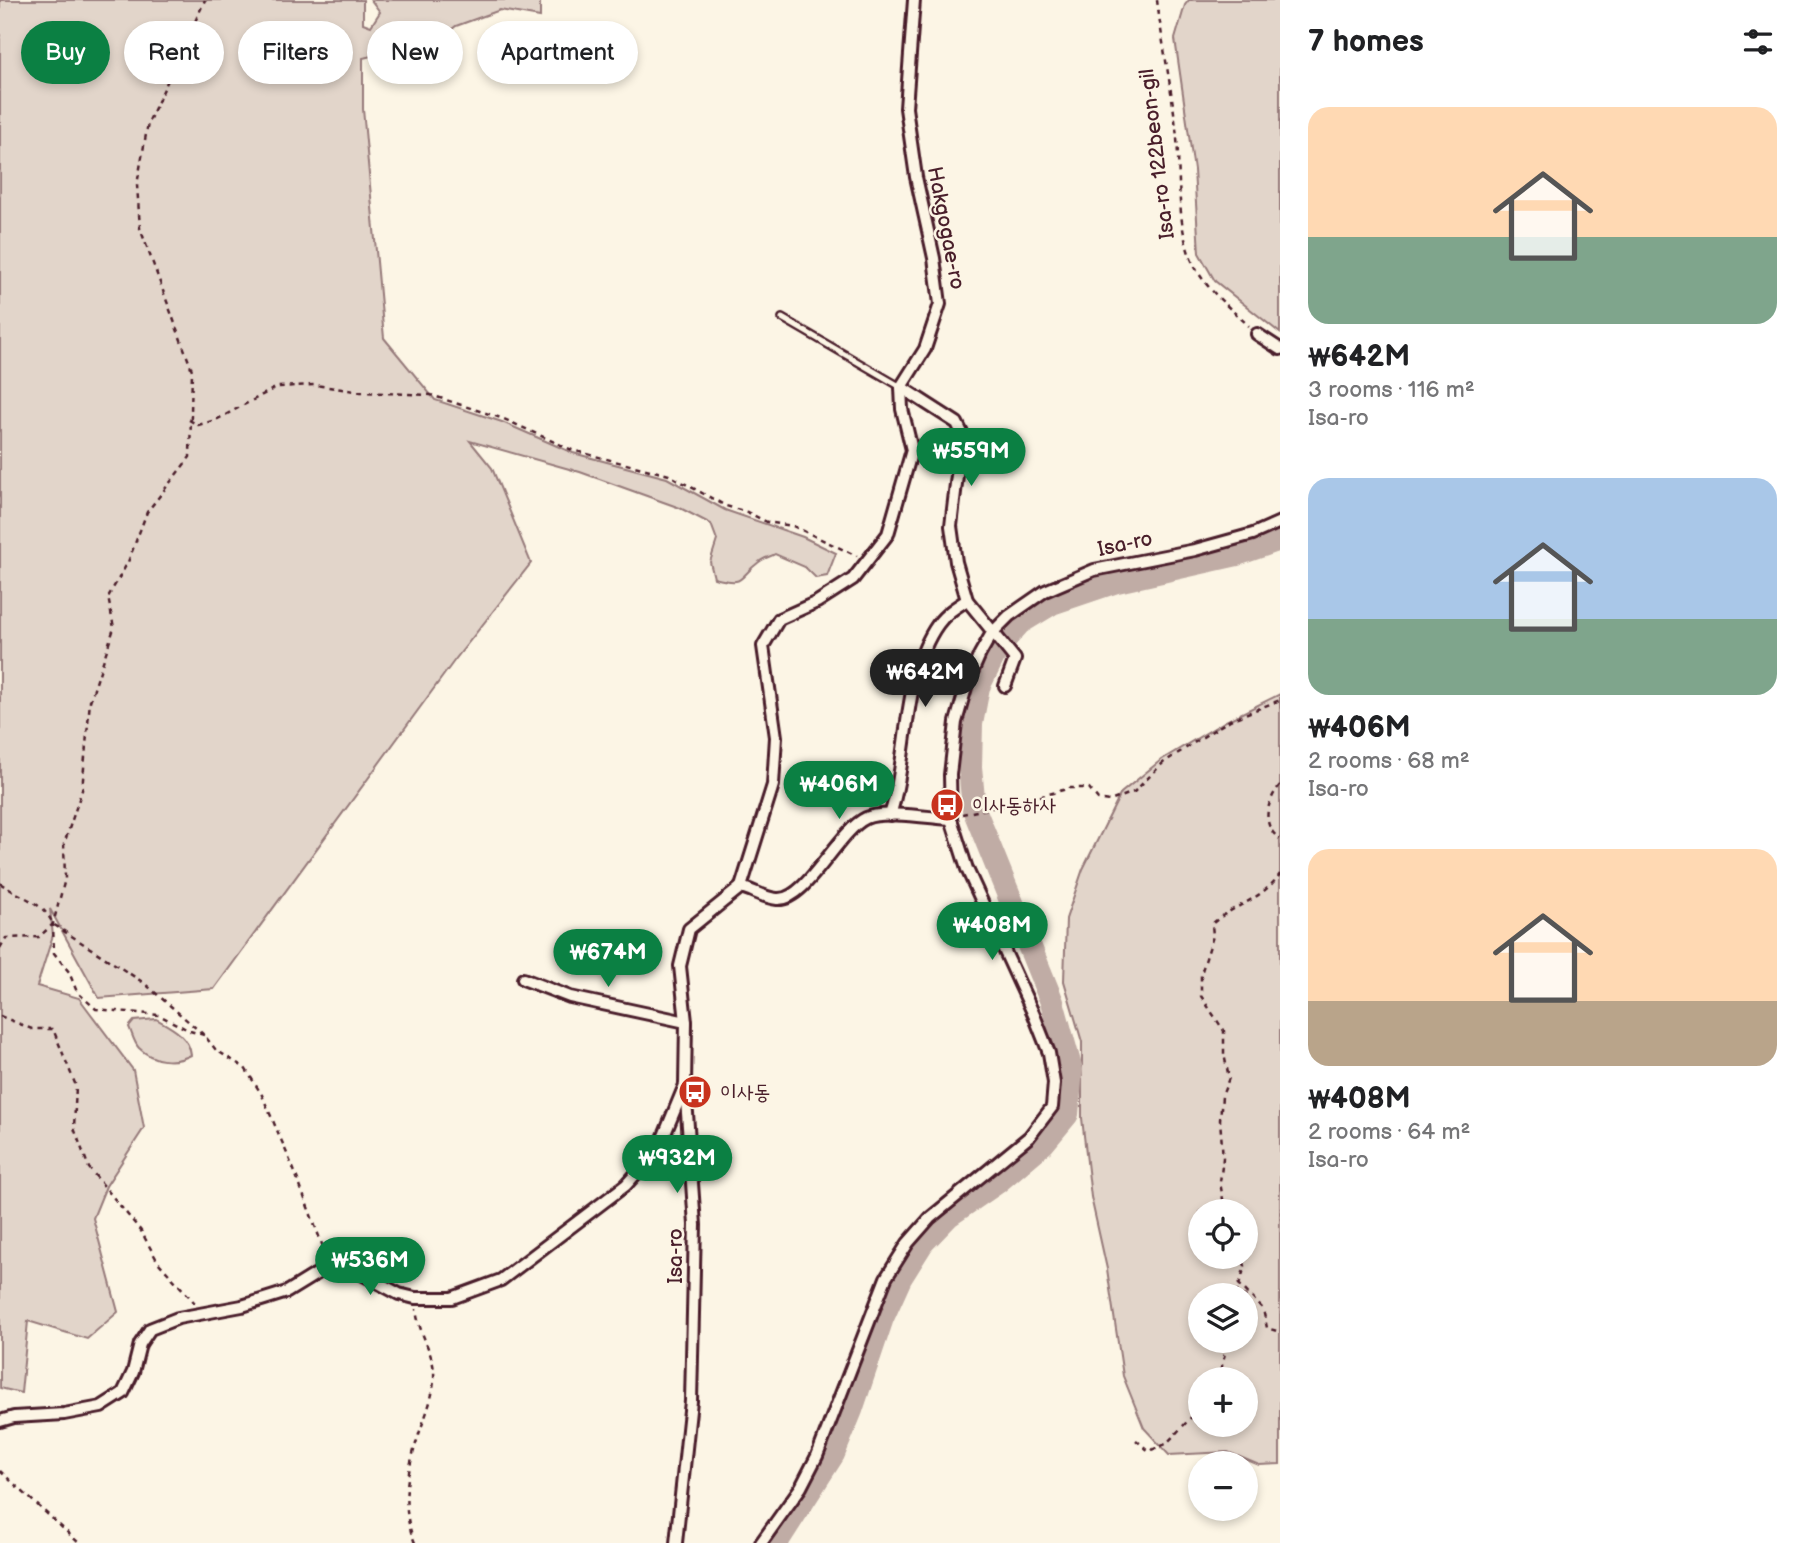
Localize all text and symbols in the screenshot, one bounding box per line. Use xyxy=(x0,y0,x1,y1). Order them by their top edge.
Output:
chip: Buy xyxy=(21,21,110,84)
chip: Rent xyxy=(124,21,224,84)
chip: Filters xyxy=(238,21,353,84)
chip: New xyxy=(367,21,463,84)
chip: Apartment xyxy=(477,21,638,84)
icon: filters xyxy=(1739,23,1777,61)
text: 7 homes xyxy=(1308,24,1424,60)
street label: Isa-ro 122beon-gil xyxy=(1134,67,1180,241)
icon: home xyxy=(1480,153,1606,279)
street label: Hakgogae-ro xyxy=(922,164,970,292)
text: ₩642M xyxy=(1308,339,1410,375)
text: 3 rooms · 116 m² xyxy=(1308,376,1475,404)
text: Isa-ro xyxy=(1308,404,1369,432)
pin: ₩559M xyxy=(922,428,1020,488)
text: ₩559M xyxy=(933,437,1009,465)
icon: home xyxy=(1480,524,1606,650)
street label: Isa-ro xyxy=(1095,526,1155,562)
pin: ₩642M xyxy=(876,650,974,709)
text: ₩642M xyxy=(886,658,964,686)
text: ₩406M xyxy=(1308,710,1411,746)
text: 2 rooms · 68 m² xyxy=(1308,747,1470,775)
pin: ₩406M xyxy=(790,762,888,821)
text: ₩406M xyxy=(800,770,878,798)
text: Isa-ro xyxy=(1308,775,1369,803)
bus stop icon: 이사동하사 xyxy=(928,786,966,824)
place label: 이사동하사 xyxy=(972,793,1057,818)
icon: home xyxy=(1480,895,1606,1021)
pin: ₩408M xyxy=(943,902,1041,962)
text: ₩408M xyxy=(953,911,1031,939)
pin: ₩674M xyxy=(559,930,657,989)
text: ₩674M xyxy=(569,938,647,966)
bus stop icon: 이사동 xyxy=(676,1073,714,1111)
place label: 이사동 xyxy=(720,1080,771,1105)
text: ₩408M xyxy=(1308,1081,1411,1117)
text: 2 rooms · 64 m² xyxy=(1308,1118,1470,1146)
pin: ₩932M xyxy=(628,1136,726,1195)
text: ₩932M xyxy=(638,1144,716,1172)
text: Isa-ro xyxy=(1308,1146,1369,1174)
map controls xyxy=(1188,1199,1258,1521)
button: locate xyxy=(1188,1199,1258,1269)
street label: Isa-ro xyxy=(663,1228,688,1284)
pin: ₩536M xyxy=(321,1238,419,1297)
text: ₩536M xyxy=(331,1246,409,1274)
button: layers xyxy=(1188,1283,1258,1353)
button: + xyxy=(1188,1367,1258,1437)
button: − xyxy=(1188,1451,1258,1521)

